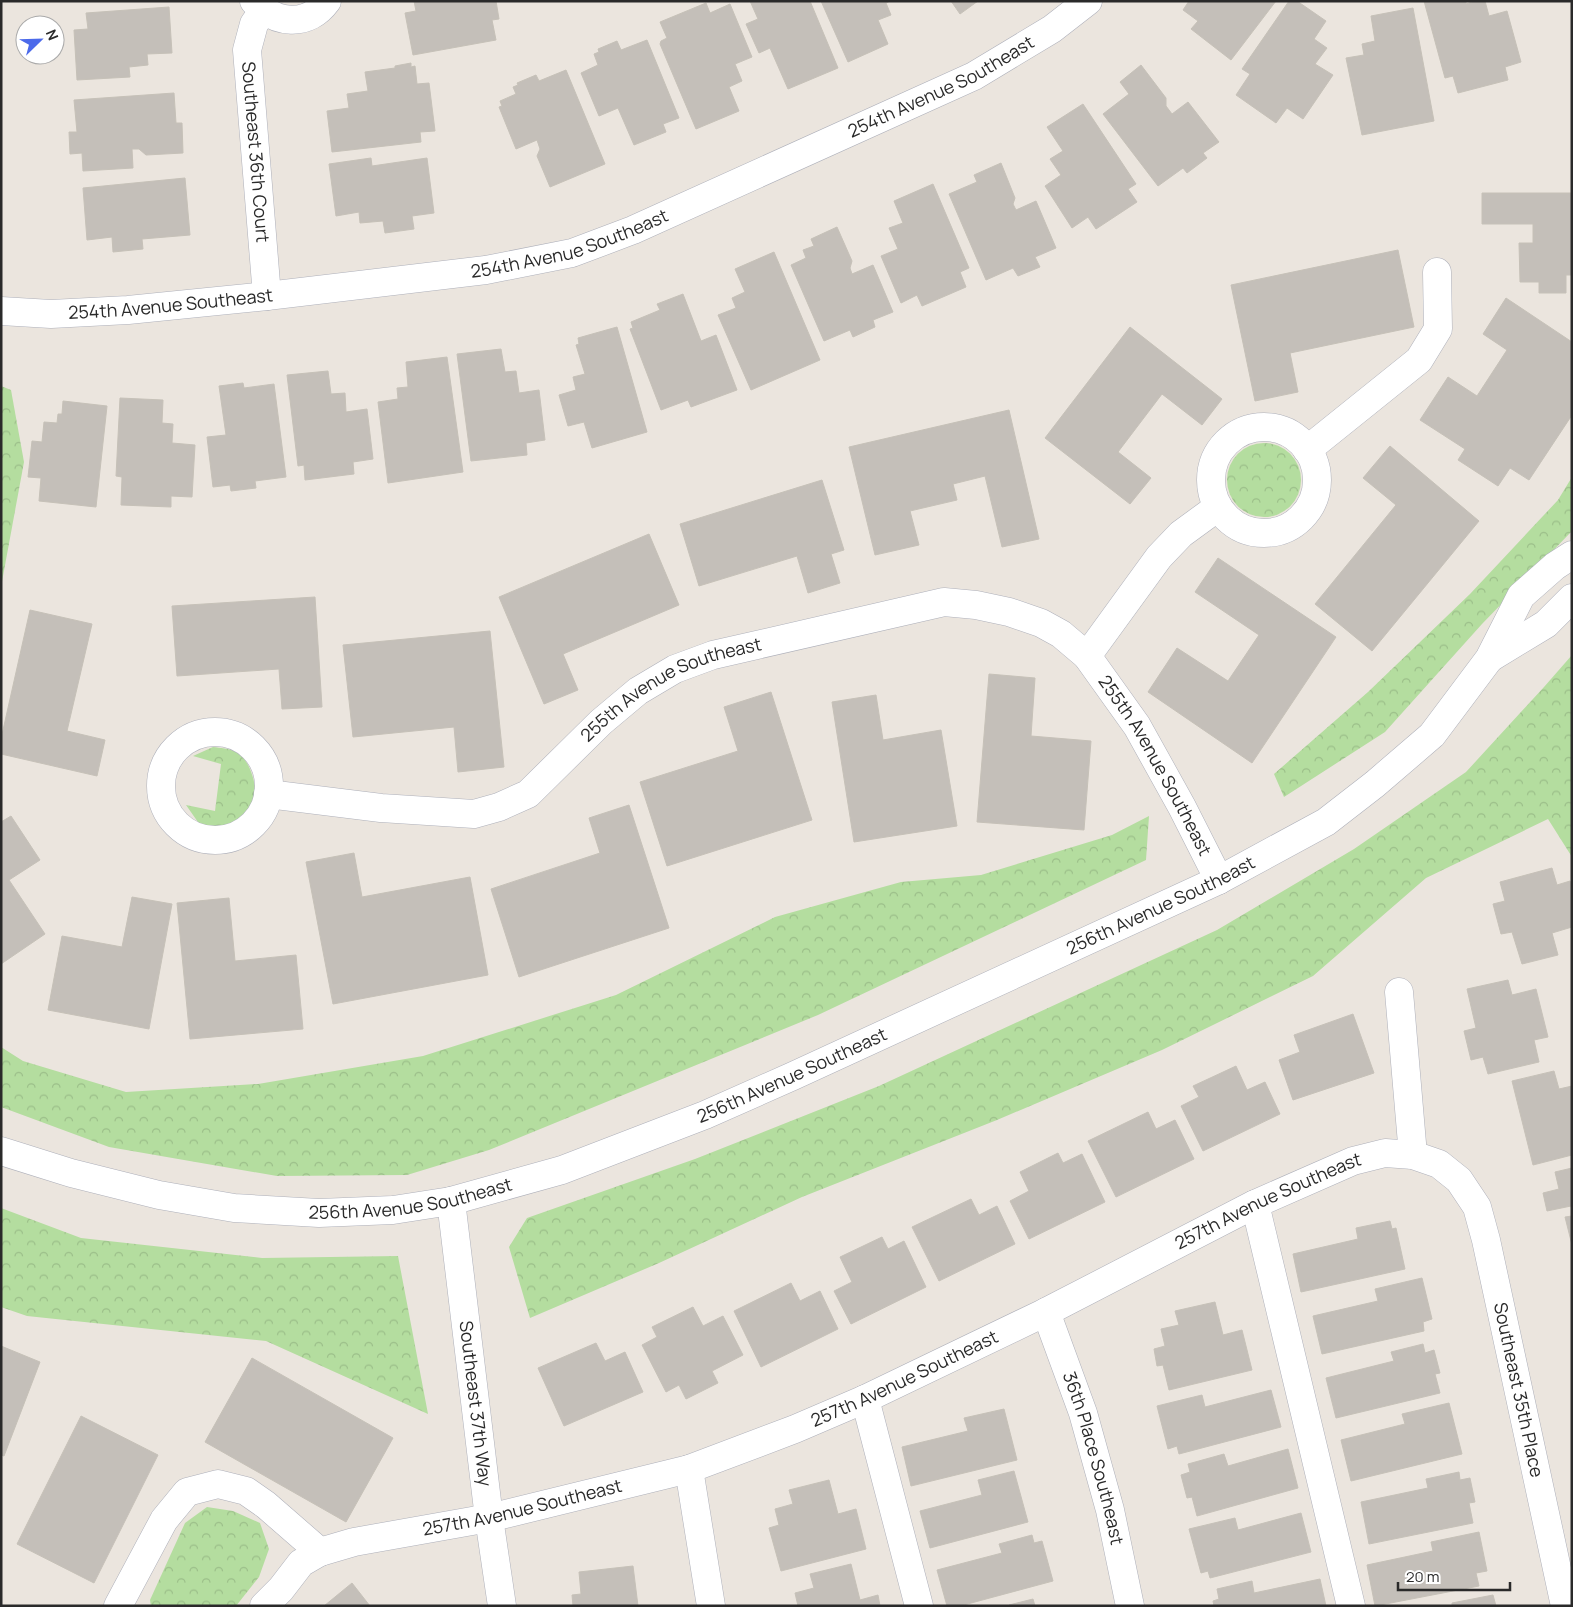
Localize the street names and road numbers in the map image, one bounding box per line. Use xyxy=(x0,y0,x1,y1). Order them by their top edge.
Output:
street label: 254th Avenue Southeast xyxy=(844,30,1038,143)
street label: Southeast 36th Court xyxy=(237,60,276,243)
street label: 254th Avenue Southeast xyxy=(469,203,672,283)
street label: 254th Avenue Southeast xyxy=(67,282,274,324)
street label: 255th Avenue Southeast xyxy=(575,631,764,747)
street label: 255th Avenue Southeast xyxy=(1094,670,1218,859)
street label: 256th Avenue Southeast xyxy=(1062,850,1259,960)
street label: 256th Avenue Southeast xyxy=(693,1021,890,1128)
street label: 257th Avenue Southeast xyxy=(1170,1146,1364,1255)
street label: 256th Avenue Southeast xyxy=(308,1172,515,1224)
street label: Southeast 35th Place xyxy=(1489,1300,1550,1479)
street label: Southeast 37th Way xyxy=(454,1319,498,1488)
street label: 257th Avenue Southeast xyxy=(807,1324,1002,1432)
street label: 36th Place Southeast xyxy=(1058,1368,1130,1547)
street label: 257th Avenue Southeast xyxy=(420,1473,624,1541)

